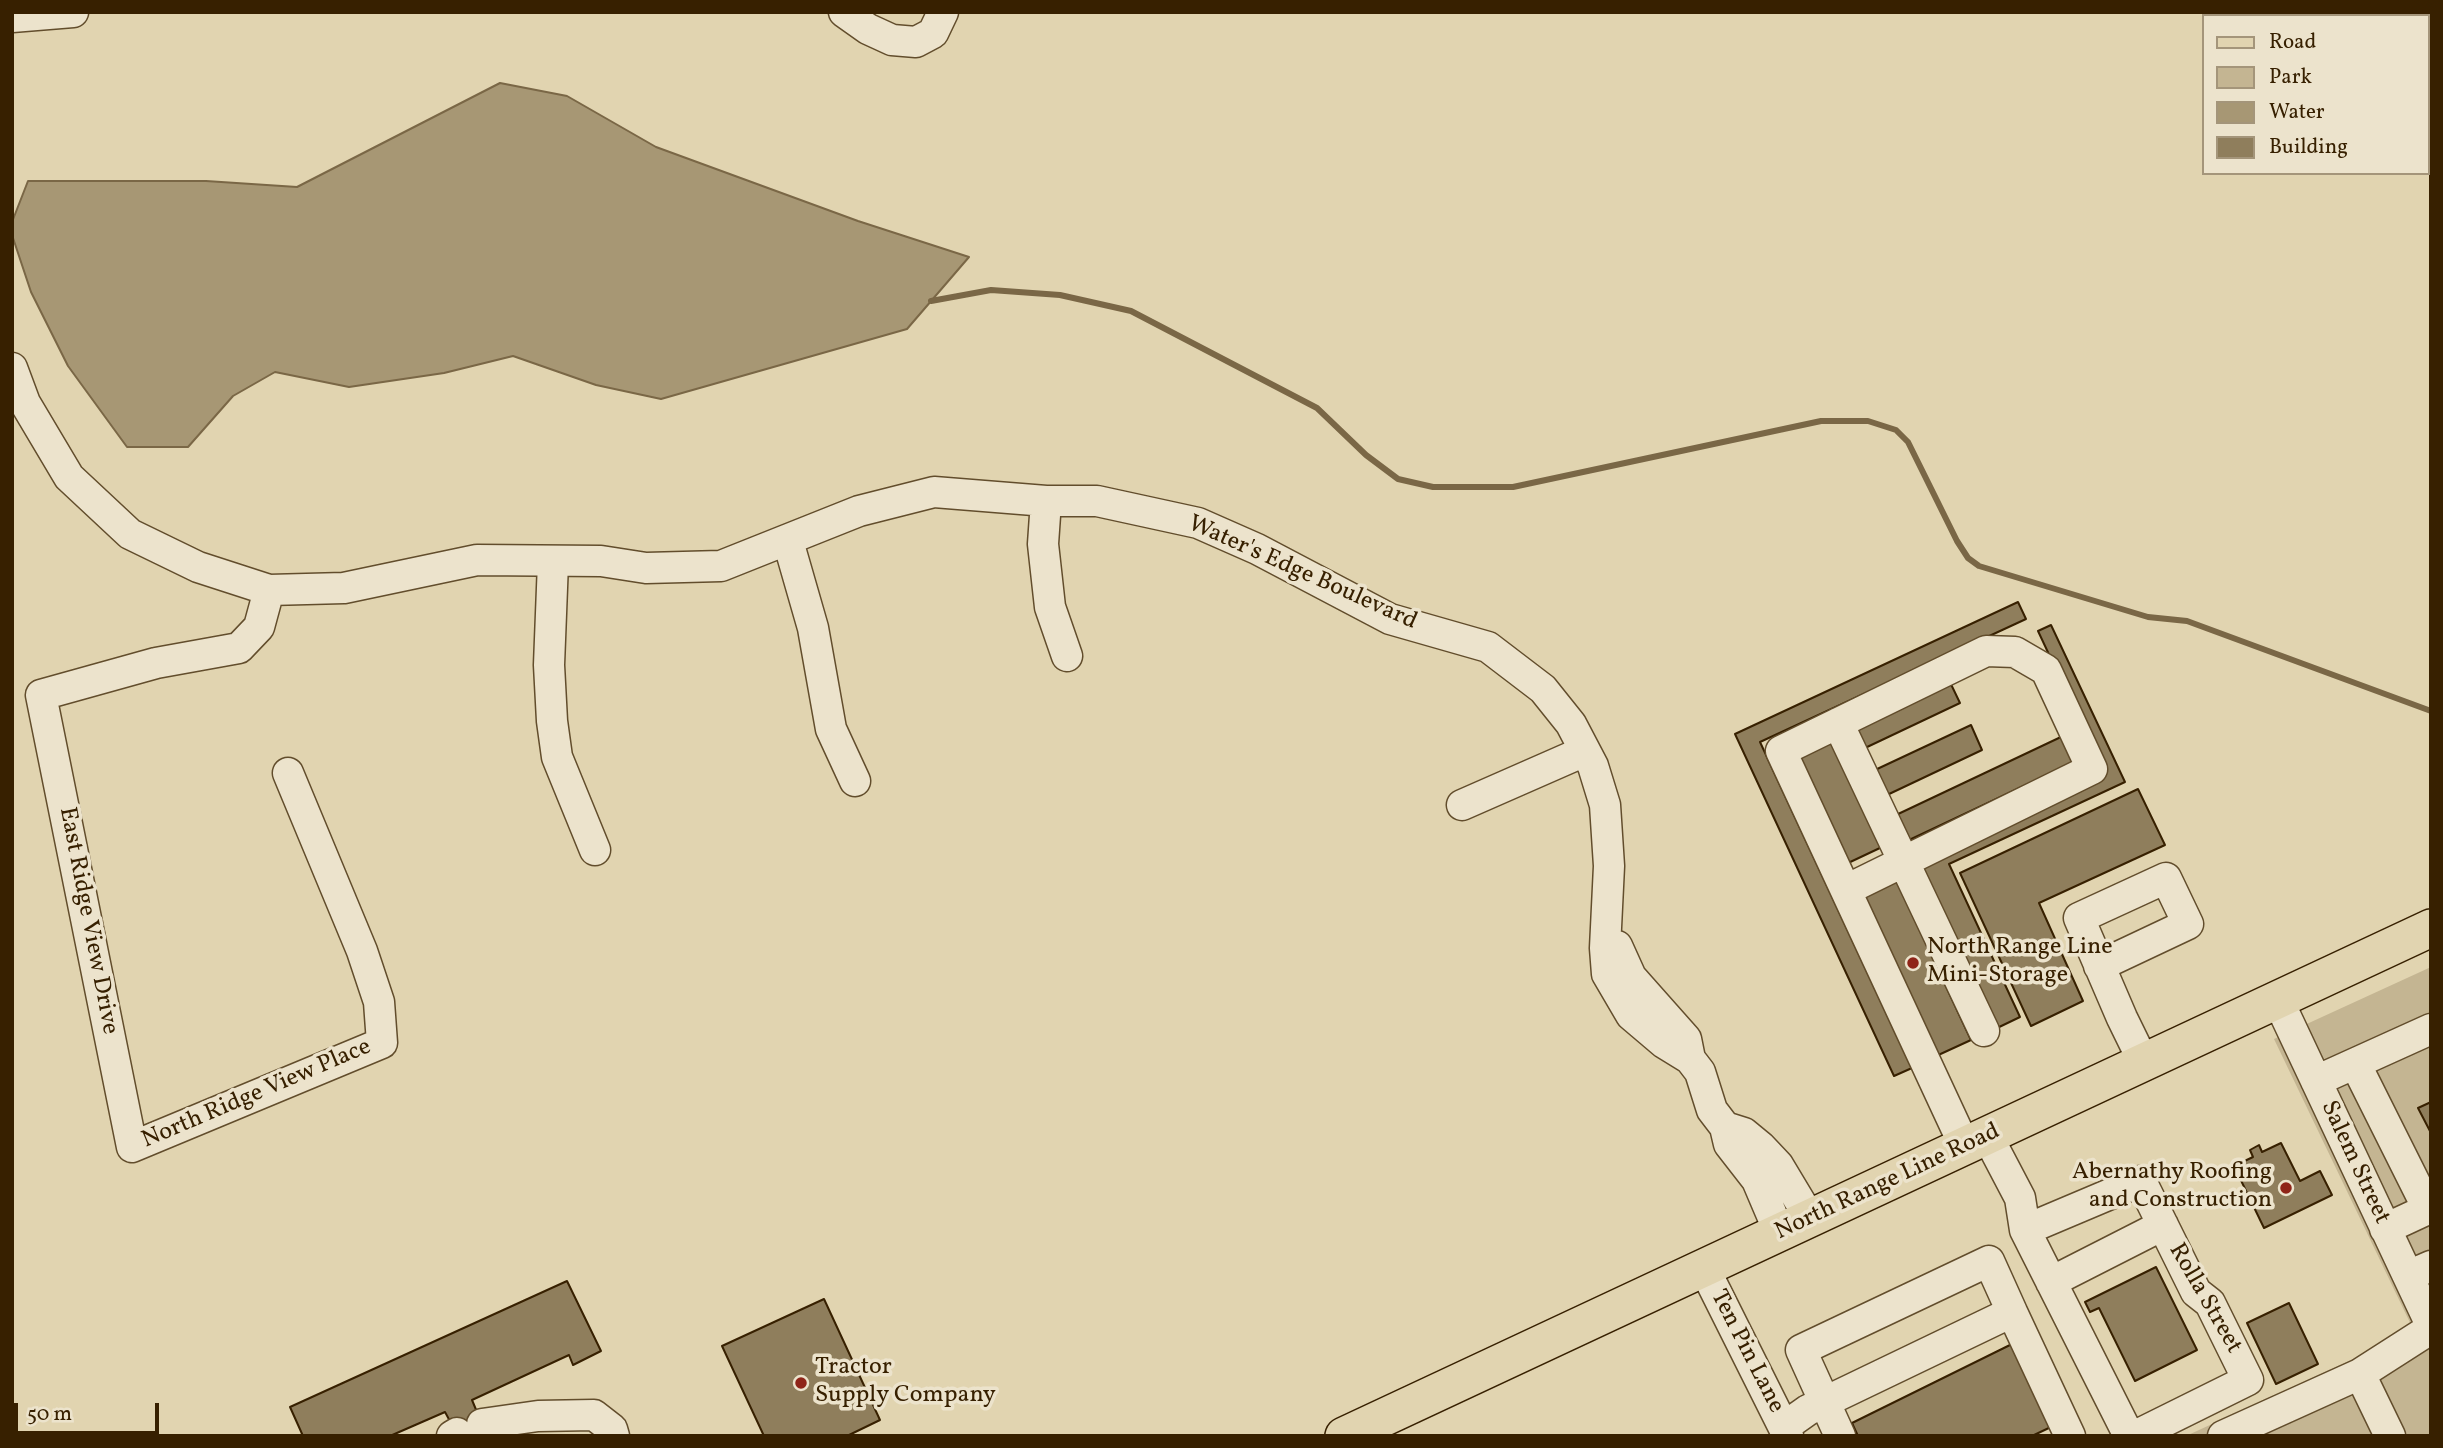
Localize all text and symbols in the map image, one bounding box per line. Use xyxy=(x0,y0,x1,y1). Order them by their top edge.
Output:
legend xyxy=(2202,14,2429,175)
text: Road xyxy=(2269,28,2316,57)
text: Park xyxy=(2269,63,2312,92)
text: Water xyxy=(2269,98,2325,127)
text: Building xyxy=(2269,133,2348,162)
street label: Water's Edge Boulevard xyxy=(1183,510,1421,638)
street label: East Ridge View Drive xyxy=(51,805,123,1037)
place label: North Range Line Mini-Storage xyxy=(1927,935,2113,991)
marker: North Range Line Mini-Storage xyxy=(1905,955,1921,971)
street label: North Ridge View Place xyxy=(138,1034,376,1156)
street label: Salem Street xyxy=(2313,1097,2395,1229)
street label: North Range Line Road xyxy=(1771,1118,2005,1248)
place label: Abernathy Roofing and Construction xyxy=(2072,1160,2272,1216)
marker: Abernathy Roofing and Construction xyxy=(2278,1180,2294,1196)
street label: Rolla Street xyxy=(2161,1239,2247,1359)
street label: Ten Pin Lane xyxy=(1703,1286,1789,1418)
place label: Tractor Supply Company xyxy=(815,1355,996,1411)
marker: Tractor Supply Company xyxy=(793,1375,809,1391)
scale bar xyxy=(18,1388,163,1432)
text: 50 m xyxy=(27,1400,72,1429)

